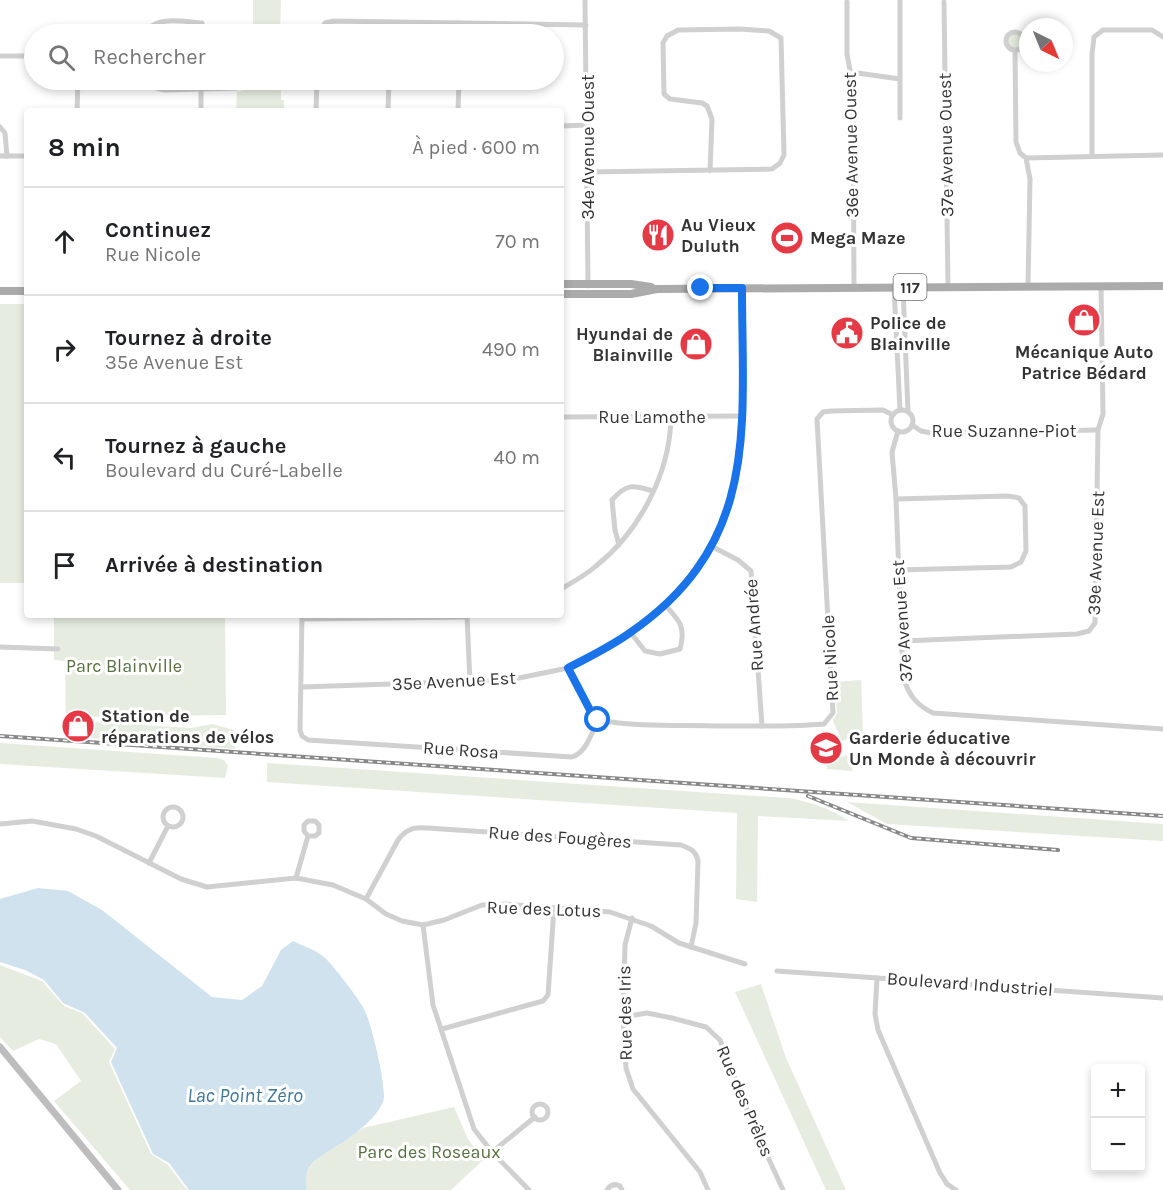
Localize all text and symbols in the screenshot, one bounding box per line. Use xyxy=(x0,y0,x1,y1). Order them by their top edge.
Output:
north arrow xyxy=(1019,18,1073,72)
search box xyxy=(24,24,564,90)
icon: search xyxy=(45,41,78,74)
text: Rechercher xyxy=(93,44,206,70)
street label: 36e Avenue Ouest xyxy=(839,72,863,218)
street label: 37e Avenue Ouest xyxy=(934,73,958,217)
street label: 34e Avenue Ouest xyxy=(577,74,599,220)
text: 8 min xyxy=(48,132,121,163)
text: À pied · 600 m xyxy=(412,136,540,159)
place label: Au Vieux Duluth xyxy=(681,214,756,257)
text: Continuez xyxy=(105,217,211,243)
restaurant icon: Au Vieux Duluth xyxy=(640,217,676,253)
sports icon: Mega Maze xyxy=(769,220,805,256)
icon: ahead xyxy=(48,225,81,258)
place label: Mega Maze xyxy=(810,227,906,249)
text: 70 m xyxy=(495,230,540,253)
text: Rue Nicole xyxy=(105,243,201,266)
route end xyxy=(687,274,713,300)
road number: 117 xyxy=(894,274,926,300)
shop icon: Mécanique Auto Patrice Bédard xyxy=(1066,302,1102,338)
place label: Police de Blainville xyxy=(870,312,951,355)
public building icon: Police de Blainville xyxy=(829,315,865,351)
place label: Hyundai de Blainville xyxy=(576,323,673,366)
text: Tournez à droite xyxy=(105,325,272,351)
shop icon: Hyundai de Blainville xyxy=(678,326,714,362)
icon: right xyxy=(48,333,81,366)
text: 490 m xyxy=(482,338,540,361)
place label: Mécanique Auto Patrice Bédard xyxy=(1015,341,1153,384)
text: 35e Avenue Est xyxy=(105,351,243,374)
street label: Rue Lamothe xyxy=(598,406,706,428)
street label: Rue Suzanne-Piot xyxy=(932,420,1077,442)
text: Tournez à gauche xyxy=(105,433,286,459)
icon: left xyxy=(48,441,81,474)
text: 40 m xyxy=(494,446,540,469)
text: Boulevard du Curé-Labelle xyxy=(105,459,343,482)
street label: 39e Avenue Est xyxy=(1083,490,1109,616)
icon: arrive xyxy=(48,549,81,582)
text: Arrivée à destination xyxy=(105,552,323,578)
street label: 37e Avenue Est xyxy=(887,559,917,683)
street label: Rue Andrée xyxy=(740,578,768,672)
street label: Rue Nicole xyxy=(817,614,843,702)
park label: Parc Blainville xyxy=(66,655,182,677)
street label: 35e Avenue Est xyxy=(391,667,517,695)
place label: Station de réparations de vélos xyxy=(101,705,274,748)
route start xyxy=(584,706,610,732)
shop icon: Station de réparations de vélos xyxy=(60,708,96,744)
place label: Garderie éducative Un Monde à découvrir xyxy=(849,727,1036,770)
school or university icon: Garderie éducative Un Monde à découvrir xyxy=(808,730,844,766)
street label: Rue Rosa xyxy=(422,736,500,764)
street label: Rue des Fougères xyxy=(488,821,632,853)
street label: Rue des Lotus xyxy=(486,896,602,922)
street label: Rue des Iris xyxy=(613,965,637,1061)
street label: Boulevard Industriel xyxy=(886,967,1054,1001)
street label: Rue des Prêles xyxy=(712,1042,778,1160)
map controls xyxy=(1091,1064,1145,1172)
button: + xyxy=(1091,1064,1145,1118)
water label: Lac Point Zéro xyxy=(187,1084,303,1107)
button: − xyxy=(1091,1118,1145,1172)
park label: Parc des Roseaux xyxy=(357,1141,501,1163)

